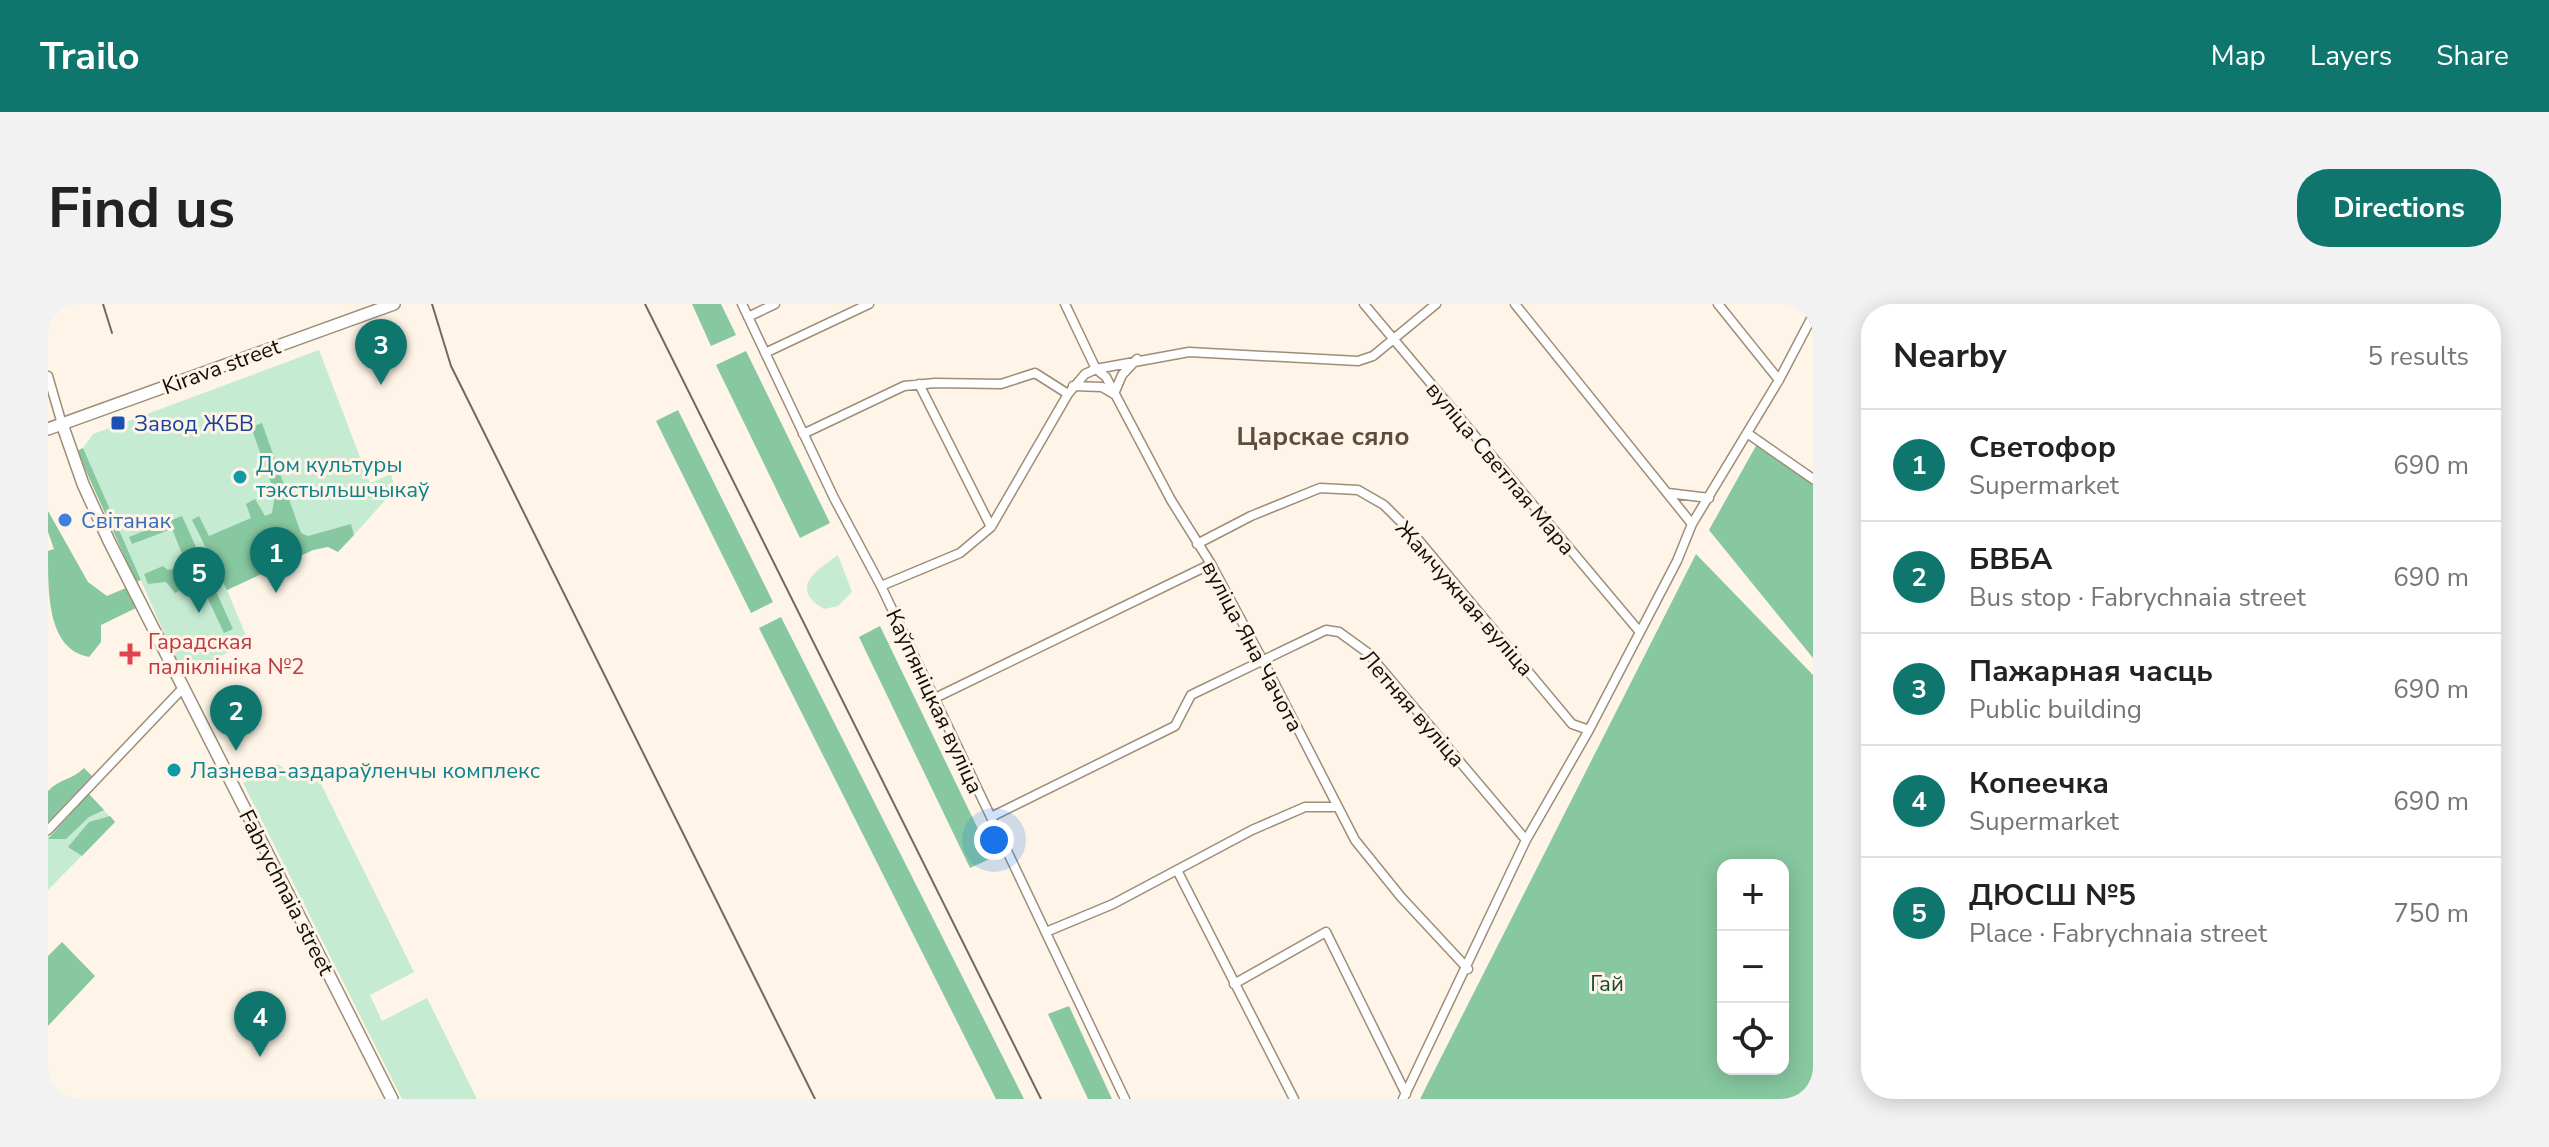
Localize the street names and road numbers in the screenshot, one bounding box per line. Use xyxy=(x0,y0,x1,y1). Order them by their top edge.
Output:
street label: Kirava street xyxy=(158,332,285,402)
street label: вуліца Светлая Мара xyxy=(1419,376,1582,562)
street label: Жамчужная вуліца xyxy=(1388,515,1540,683)
street label: вуліца Яна Чачота xyxy=(1194,556,1310,737)
street label: Каўпяніцкая вуліца xyxy=(878,604,990,799)
street label: Летняя вуліца xyxy=(1353,644,1472,774)
street label: Fabrychnaia street xyxy=(231,805,341,981)

